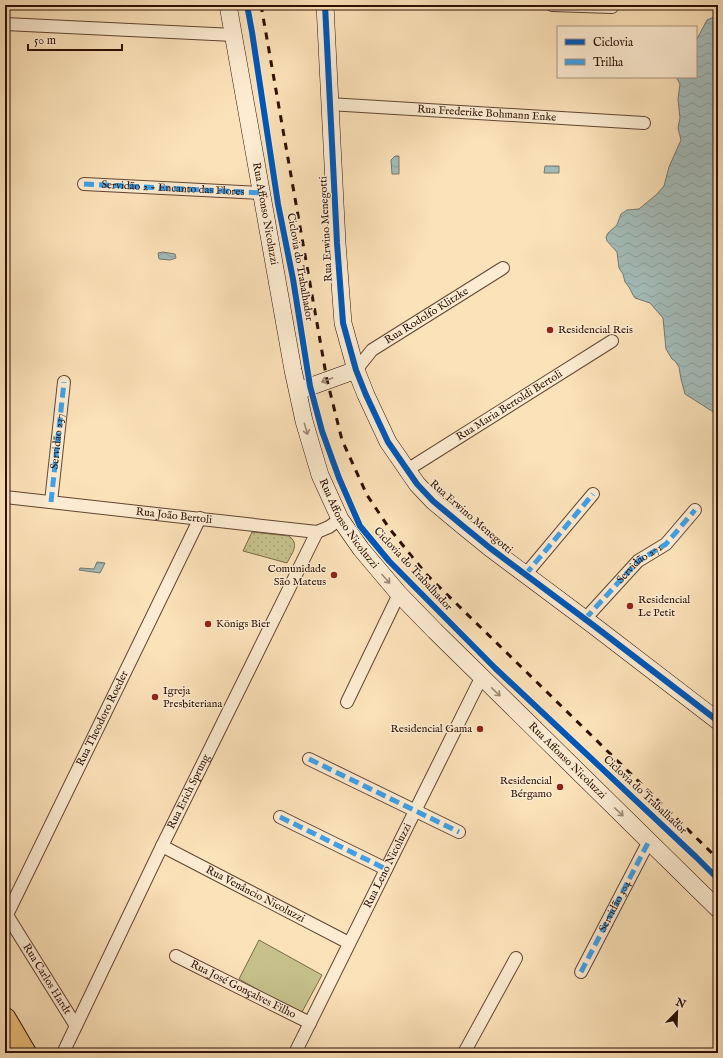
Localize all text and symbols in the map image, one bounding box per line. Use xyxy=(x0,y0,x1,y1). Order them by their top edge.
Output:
scale bar xyxy=(28,26,122,52)
legend xyxy=(557,26,697,78)
text: 50 m xyxy=(34,33,56,48)
text: Ciclovia xyxy=(593,35,634,50)
text: Trilha xyxy=(593,55,624,70)
street label: Rua Frederike Bohmann Enke xyxy=(417,102,557,125)
street label: Rua Affonso Nicoluzzi xyxy=(249,161,281,266)
street label: Rua Erwino Menegotti xyxy=(316,176,336,282)
street label: Servidão 2 - Encanto das Flores xyxy=(101,178,245,199)
street label: Ciclovia do Trabalhador xyxy=(284,212,316,322)
street label: Rua Rodolfo Klitzke xyxy=(382,284,471,347)
place label: Residencial Reis xyxy=(558,323,633,337)
marker: Residencial Reis xyxy=(545,325,555,335)
street label: Rua Maria Bertoldi Bertoli xyxy=(454,367,565,444)
one-way arrow xyxy=(321,377,333,385)
street label: Servidão 237 xyxy=(48,413,68,470)
one-way arrow xyxy=(303,422,310,435)
street label: Rua Affonso Nicoluzzi xyxy=(316,476,382,572)
street label: Rua Erwino Menegotti xyxy=(426,477,516,557)
street label: Rua João Bertoli xyxy=(135,505,213,527)
street label: Ciclovia do Trabalhador xyxy=(371,524,455,614)
street label: Servidão 271 xyxy=(614,541,665,587)
place label: Comunidade São Mateus xyxy=(268,562,326,589)
marker: Comunidade São Mateus xyxy=(329,570,339,580)
one-way arrow xyxy=(381,573,390,584)
place label: Residencial Le Petit xyxy=(638,593,690,620)
marker: Residencial Le Petit xyxy=(625,601,635,611)
place label: Königs Bier xyxy=(216,617,270,631)
marker: Königs Bier xyxy=(203,619,213,629)
street label: Rua Theodoro Roeder xyxy=(73,668,132,769)
place label: Igreja Presbiteriana xyxy=(163,684,222,711)
one-way arrow xyxy=(491,687,501,697)
marker: Igreja Presbiteriana xyxy=(150,692,160,702)
street label: Rua Affonso Nicoluzzi xyxy=(525,719,609,802)
place label: Residencial Gama xyxy=(391,722,472,736)
marker: Residencial Gama xyxy=(475,724,485,734)
street label: Rua Erich Sprung xyxy=(164,751,214,832)
street label: Ciclovia do Trabalhador xyxy=(600,753,690,837)
place label: Residencial Bérgamo xyxy=(500,774,552,801)
marker: Residencial Bérgamo xyxy=(555,782,565,792)
one-way arrow xyxy=(614,807,624,817)
street label: Rua Leno Nicoluzzi xyxy=(361,821,415,911)
street label: Rua Venâncio Nicoluzzi xyxy=(203,863,307,926)
street label: Servidão 304 xyxy=(596,878,635,935)
street label: Rua Carlos Hardt xyxy=(19,941,74,1017)
street label: Rua José Gonçalves Filho xyxy=(188,957,298,1022)
north arrow xyxy=(657,992,697,1032)
text: N xyxy=(672,995,688,1012)

